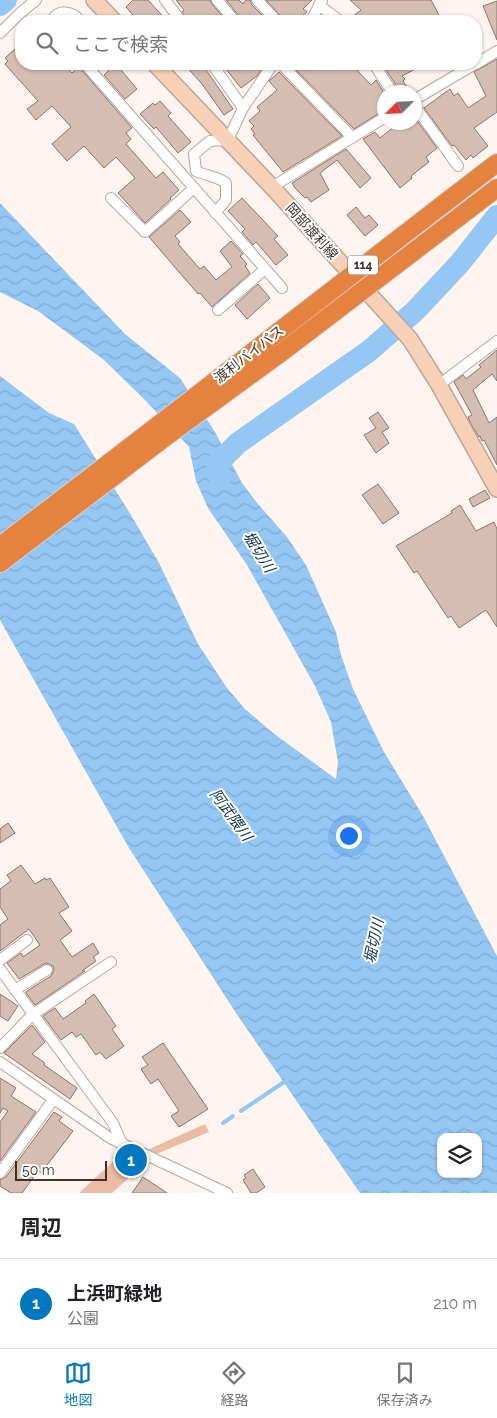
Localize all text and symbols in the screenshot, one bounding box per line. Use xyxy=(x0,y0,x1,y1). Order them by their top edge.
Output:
search box xyxy=(15,15,482,70)
icon: search xyxy=(33,29,61,57)
text: ここで検索 xyxy=(73,33,168,55)
north arrow xyxy=(377,85,422,130)
street label: 岡部渡利線 xyxy=(283,200,341,262)
road number: 114 xyxy=(348,256,378,274)
street label: 渡利バイパス xyxy=(211,322,287,386)
water label: 堀切川 xyxy=(239,528,280,578)
water label: 阿武隈川 xyxy=(206,785,257,846)
your location xyxy=(336,823,362,849)
water label: 堀切川 xyxy=(361,915,388,965)
map controls xyxy=(437,1133,482,1178)
button: layers xyxy=(437,1133,482,1178)
pin: 1 xyxy=(115,1141,147,1179)
scale bar xyxy=(15,1158,108,1181)
text: 50 m xyxy=(22,1162,55,1178)
text: 周辺 xyxy=(20,1215,62,1240)
text: 上浜町緑地 xyxy=(67,1282,162,1304)
text: 1 xyxy=(32,1294,40,1313)
text: 210 m xyxy=(433,1294,477,1313)
text: 公園 xyxy=(67,1309,99,1328)
tab: 地図 xyxy=(64,1359,92,1409)
tab: 経路 xyxy=(220,1359,248,1409)
tab: 保存済み xyxy=(377,1359,433,1409)

